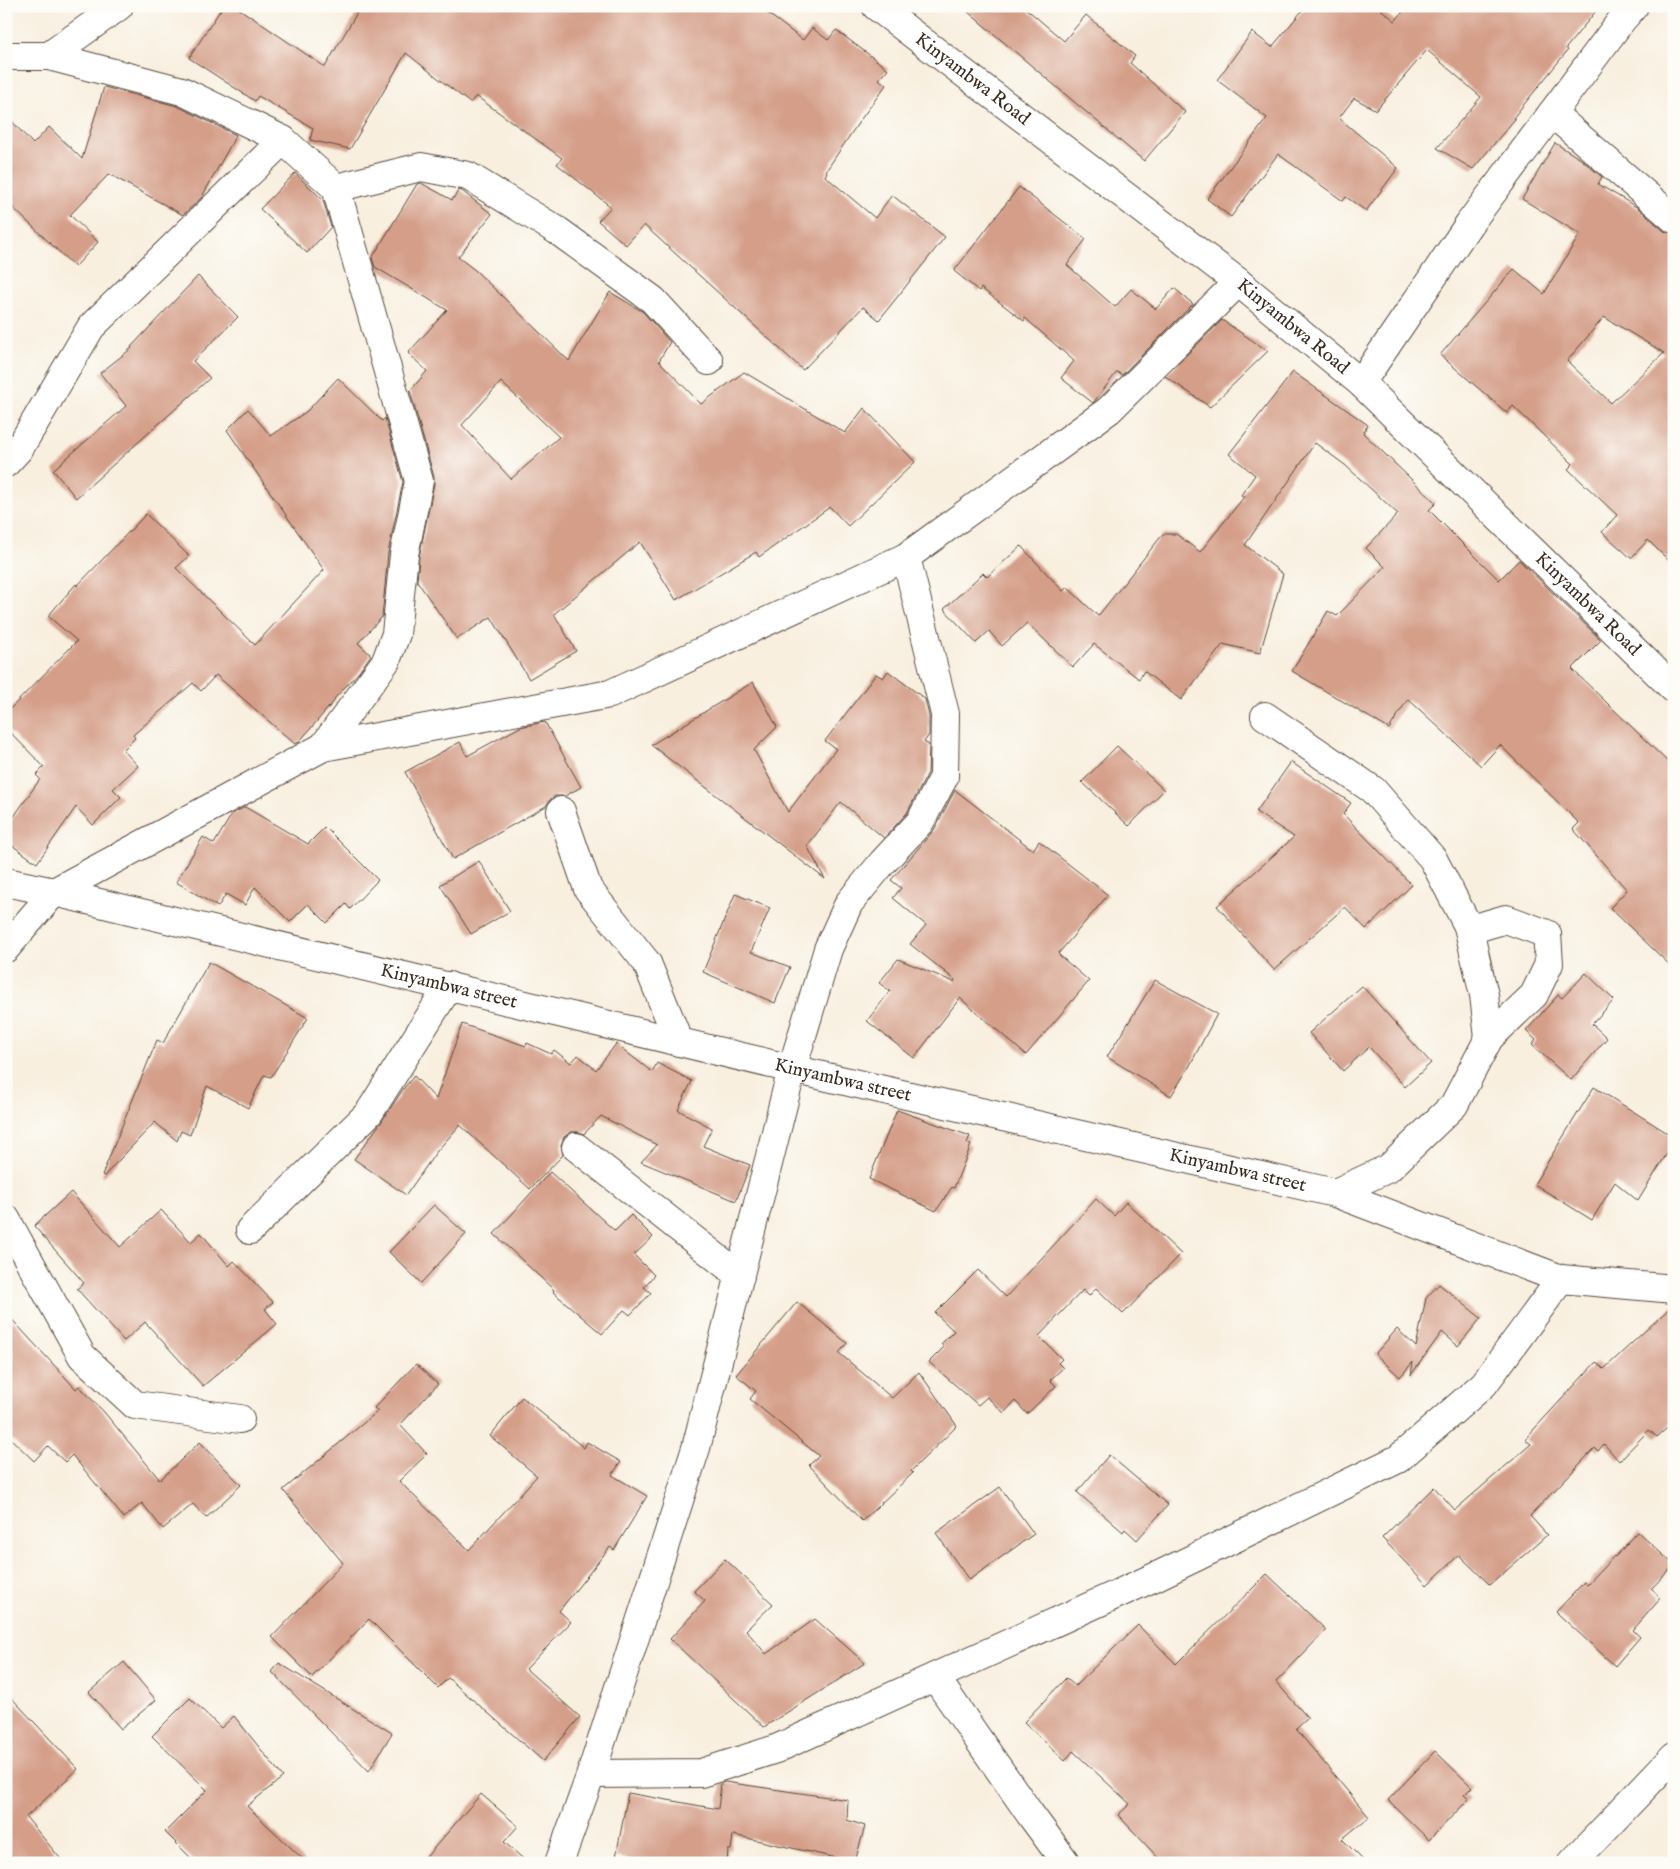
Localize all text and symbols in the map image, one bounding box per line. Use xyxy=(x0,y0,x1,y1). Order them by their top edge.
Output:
street label: Kinyambwa Road xyxy=(910,28,1035,131)
street label: Kinyambwa Road xyxy=(1232,274,1355,381)
street label: Kinyambwa Road xyxy=(1529,547,1646,662)
street label: Kinyambwa street xyxy=(378,959,520,1015)
street label: Kinyambwa street xyxy=(772,1053,914,1108)
street label: Kinyambwa street xyxy=(1167,1143,1309,1198)

